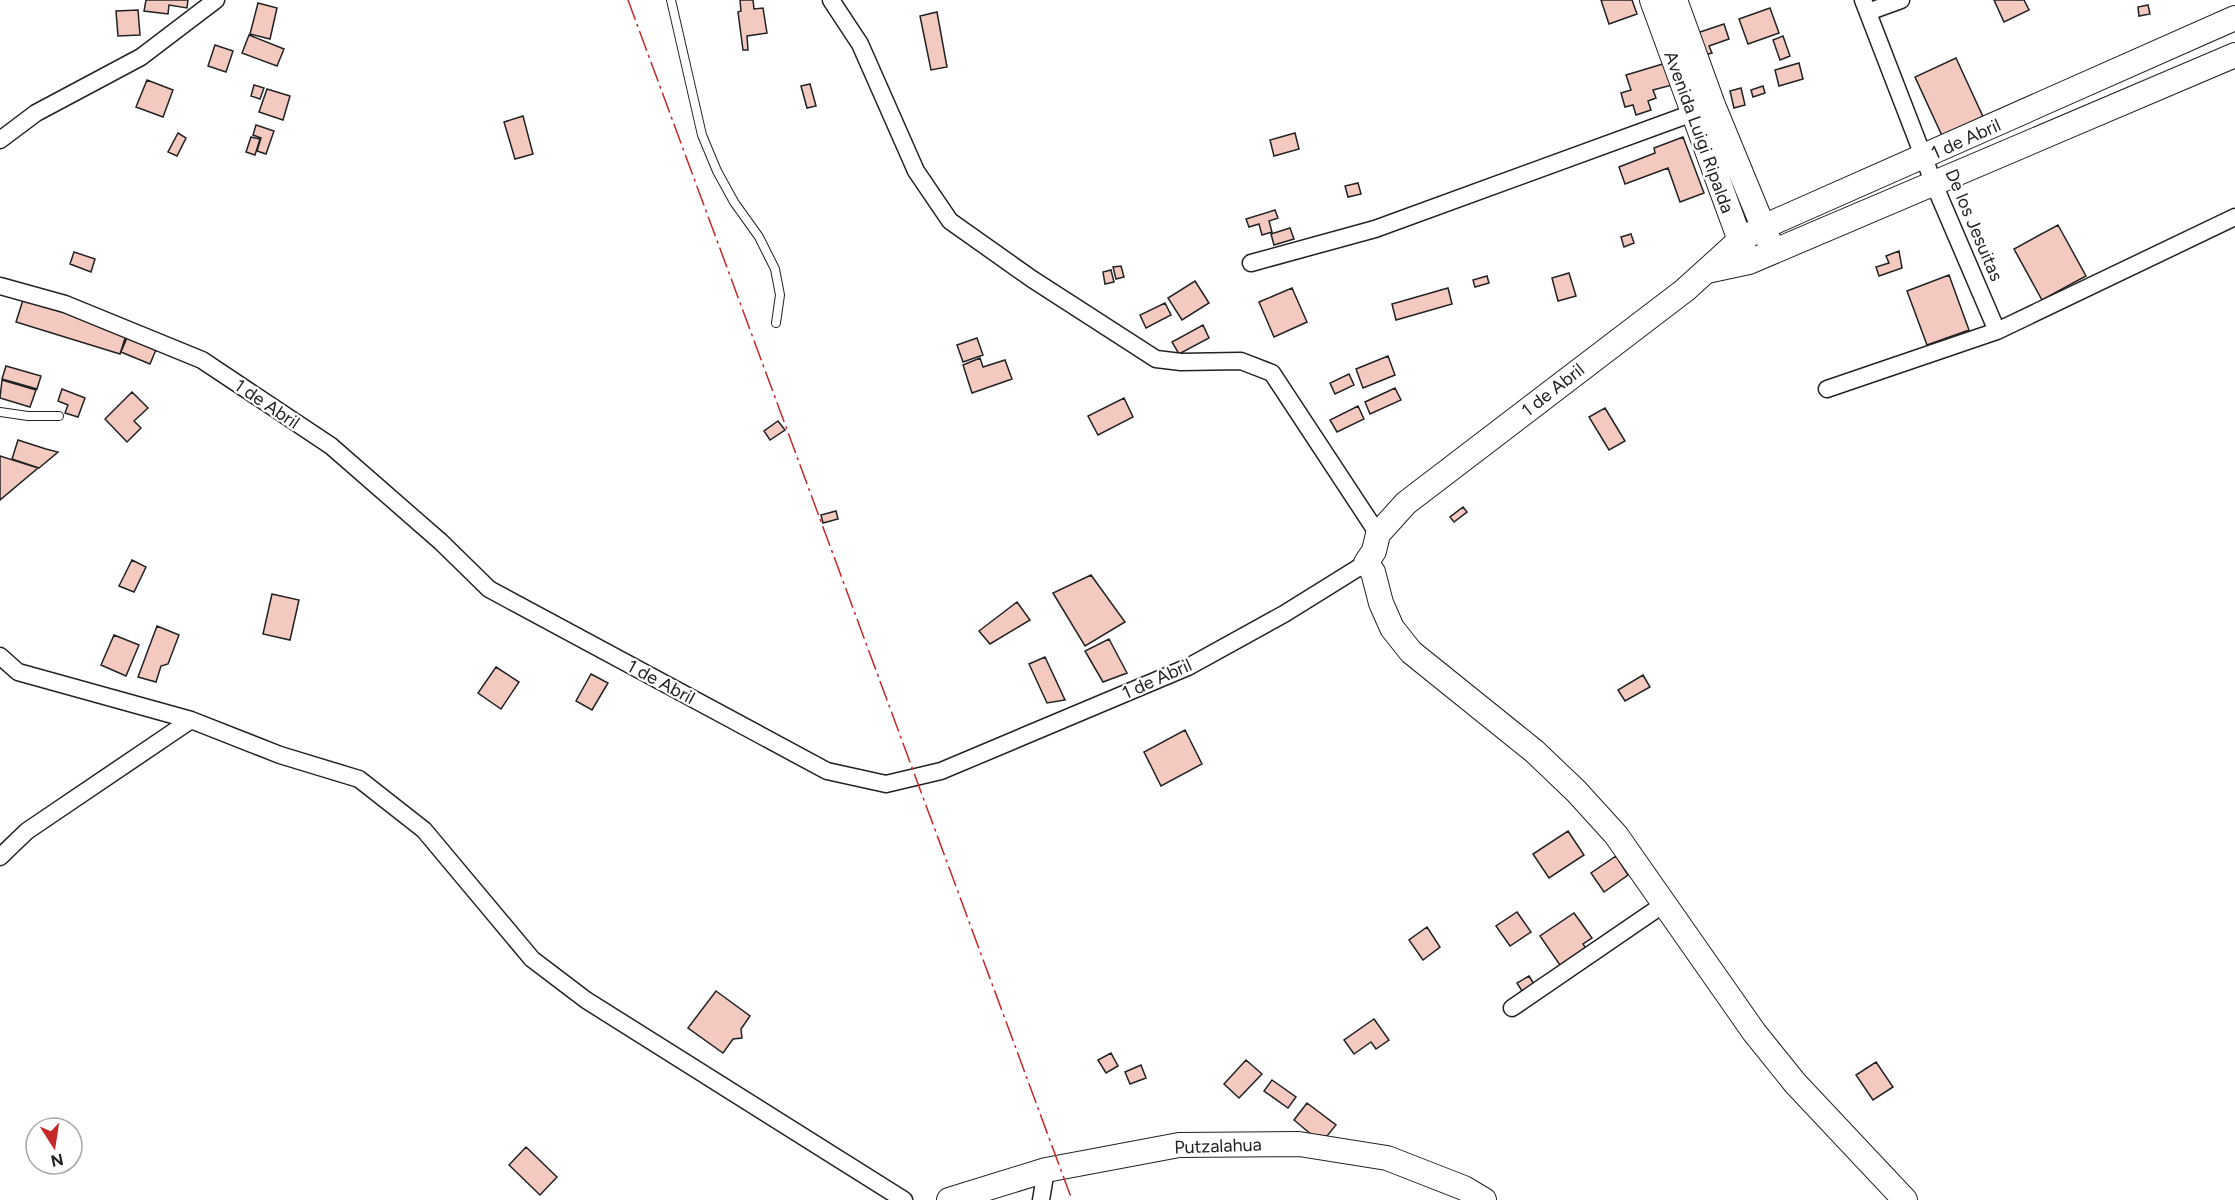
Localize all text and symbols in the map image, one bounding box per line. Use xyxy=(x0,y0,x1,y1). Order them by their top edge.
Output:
street label: Avenida Luigi Ripalda xyxy=(1659,48,1739,216)
street label: 1 de Abril xyxy=(1928,114,2004,164)
street label: De los Jesuitas xyxy=(1940,166,2008,284)
street label: 1 de Abril xyxy=(1517,359,1589,421)
street label: 1 de Abril xyxy=(230,374,304,434)
street label: 1 de Abril xyxy=(1119,654,1195,704)
street label: 1 de Abril xyxy=(623,655,699,709)
north arrow xyxy=(24,1116,84,1176)
street label: Putzalahua xyxy=(1174,1133,1262,1159)
text: N xyxy=(49,1150,65,1171)

